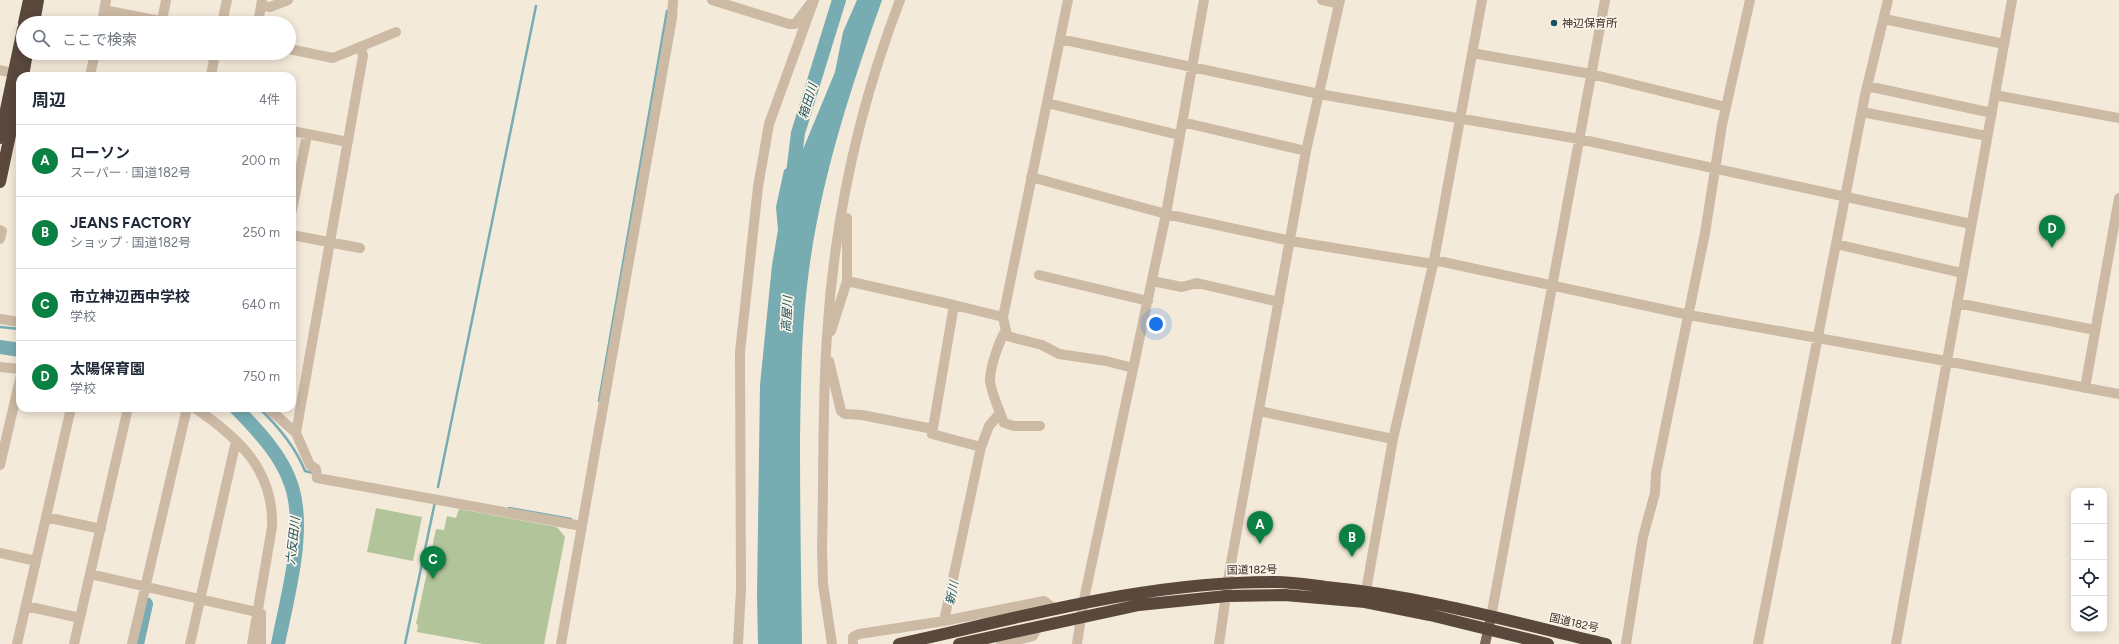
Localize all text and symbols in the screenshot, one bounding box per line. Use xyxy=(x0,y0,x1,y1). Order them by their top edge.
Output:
search box xyxy=(16,16,296,60)
place label: 神辺保育所 xyxy=(1562,17,1618,30)
marker: 神辺保育所 xyxy=(1549,18,1559,28)
icon: search xyxy=(30,27,52,49)
text: ここで検索 xyxy=(62,31,137,49)
water label: 箱田川 xyxy=(796,80,821,120)
text: 周辺 xyxy=(32,90,66,110)
text: 4件 xyxy=(259,92,280,107)
text: ローソン xyxy=(70,144,130,162)
text: A xyxy=(40,153,50,168)
text: 200 m xyxy=(242,153,280,168)
text: スーパー · 国道182号 xyxy=(70,165,191,180)
text: JEANS FACTORY xyxy=(70,214,192,232)
pin: D xyxy=(2039,215,2065,248)
text: B xyxy=(41,225,49,240)
text: 250 m xyxy=(243,225,280,240)
text: ショップ · 国道182号 xyxy=(70,235,191,250)
text: 市立神辺西中学校 xyxy=(70,288,190,306)
water label: 高屋川 xyxy=(779,294,795,332)
text: C xyxy=(40,297,50,312)
text: 640 m xyxy=(242,297,280,312)
text: 学校 xyxy=(70,309,96,324)
your location xyxy=(1146,314,1166,334)
text: 太陽保育園 xyxy=(70,360,145,378)
text: D xyxy=(40,369,50,384)
text: 750 m xyxy=(243,369,280,384)
text: 学校 xyxy=(70,381,96,396)
map controls xyxy=(2071,488,2107,632)
button: + xyxy=(2071,488,2107,524)
pin: A xyxy=(1247,511,1273,544)
water label: 六反田川 xyxy=(284,514,303,566)
pin: B xyxy=(1339,524,1365,557)
button: − xyxy=(2071,524,2107,560)
pin: C xyxy=(420,546,446,579)
button: locate xyxy=(2071,560,2107,596)
street label: 国道182号 xyxy=(1227,563,1277,577)
water label: 新川 xyxy=(943,578,962,606)
button: layers xyxy=(2071,596,2107,632)
street label: 国道182号 xyxy=(1548,611,1600,635)

